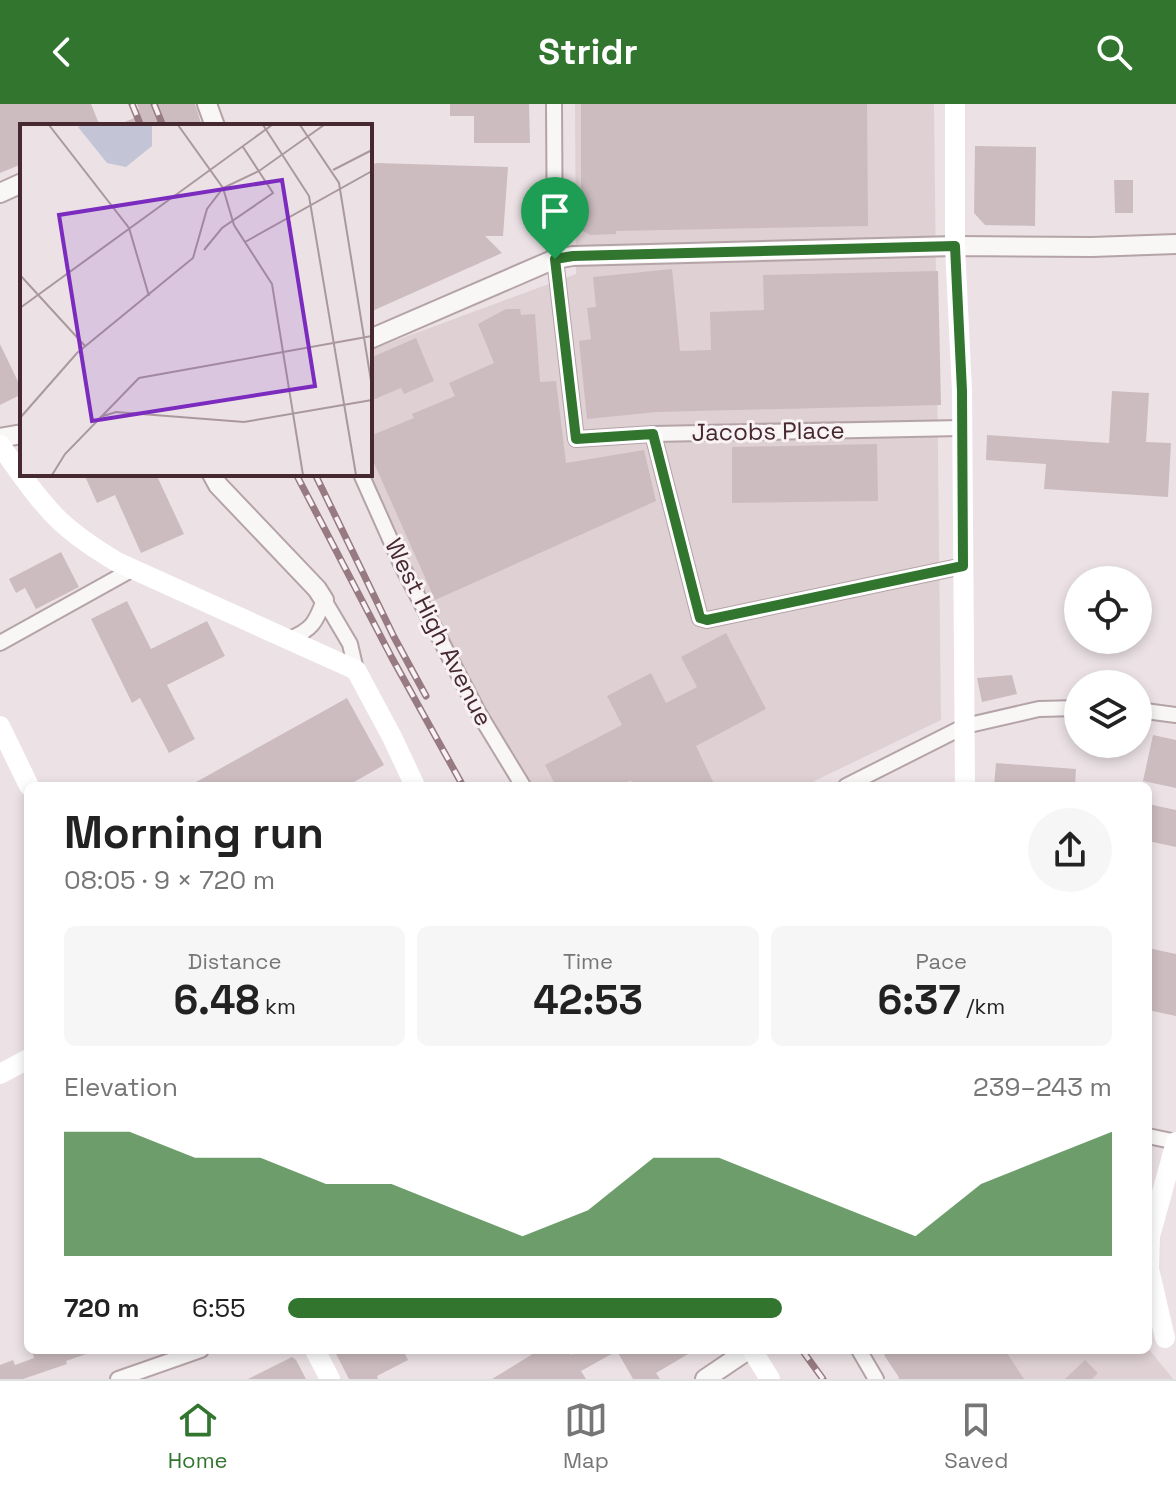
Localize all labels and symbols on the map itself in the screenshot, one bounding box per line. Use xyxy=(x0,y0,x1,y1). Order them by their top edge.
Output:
inset map xyxy=(20,124,372,476)
pin xyxy=(521,177,589,259)
street label: Jacobs Place xyxy=(691,414,845,448)
street label: West High Avenue xyxy=(378,533,500,731)

